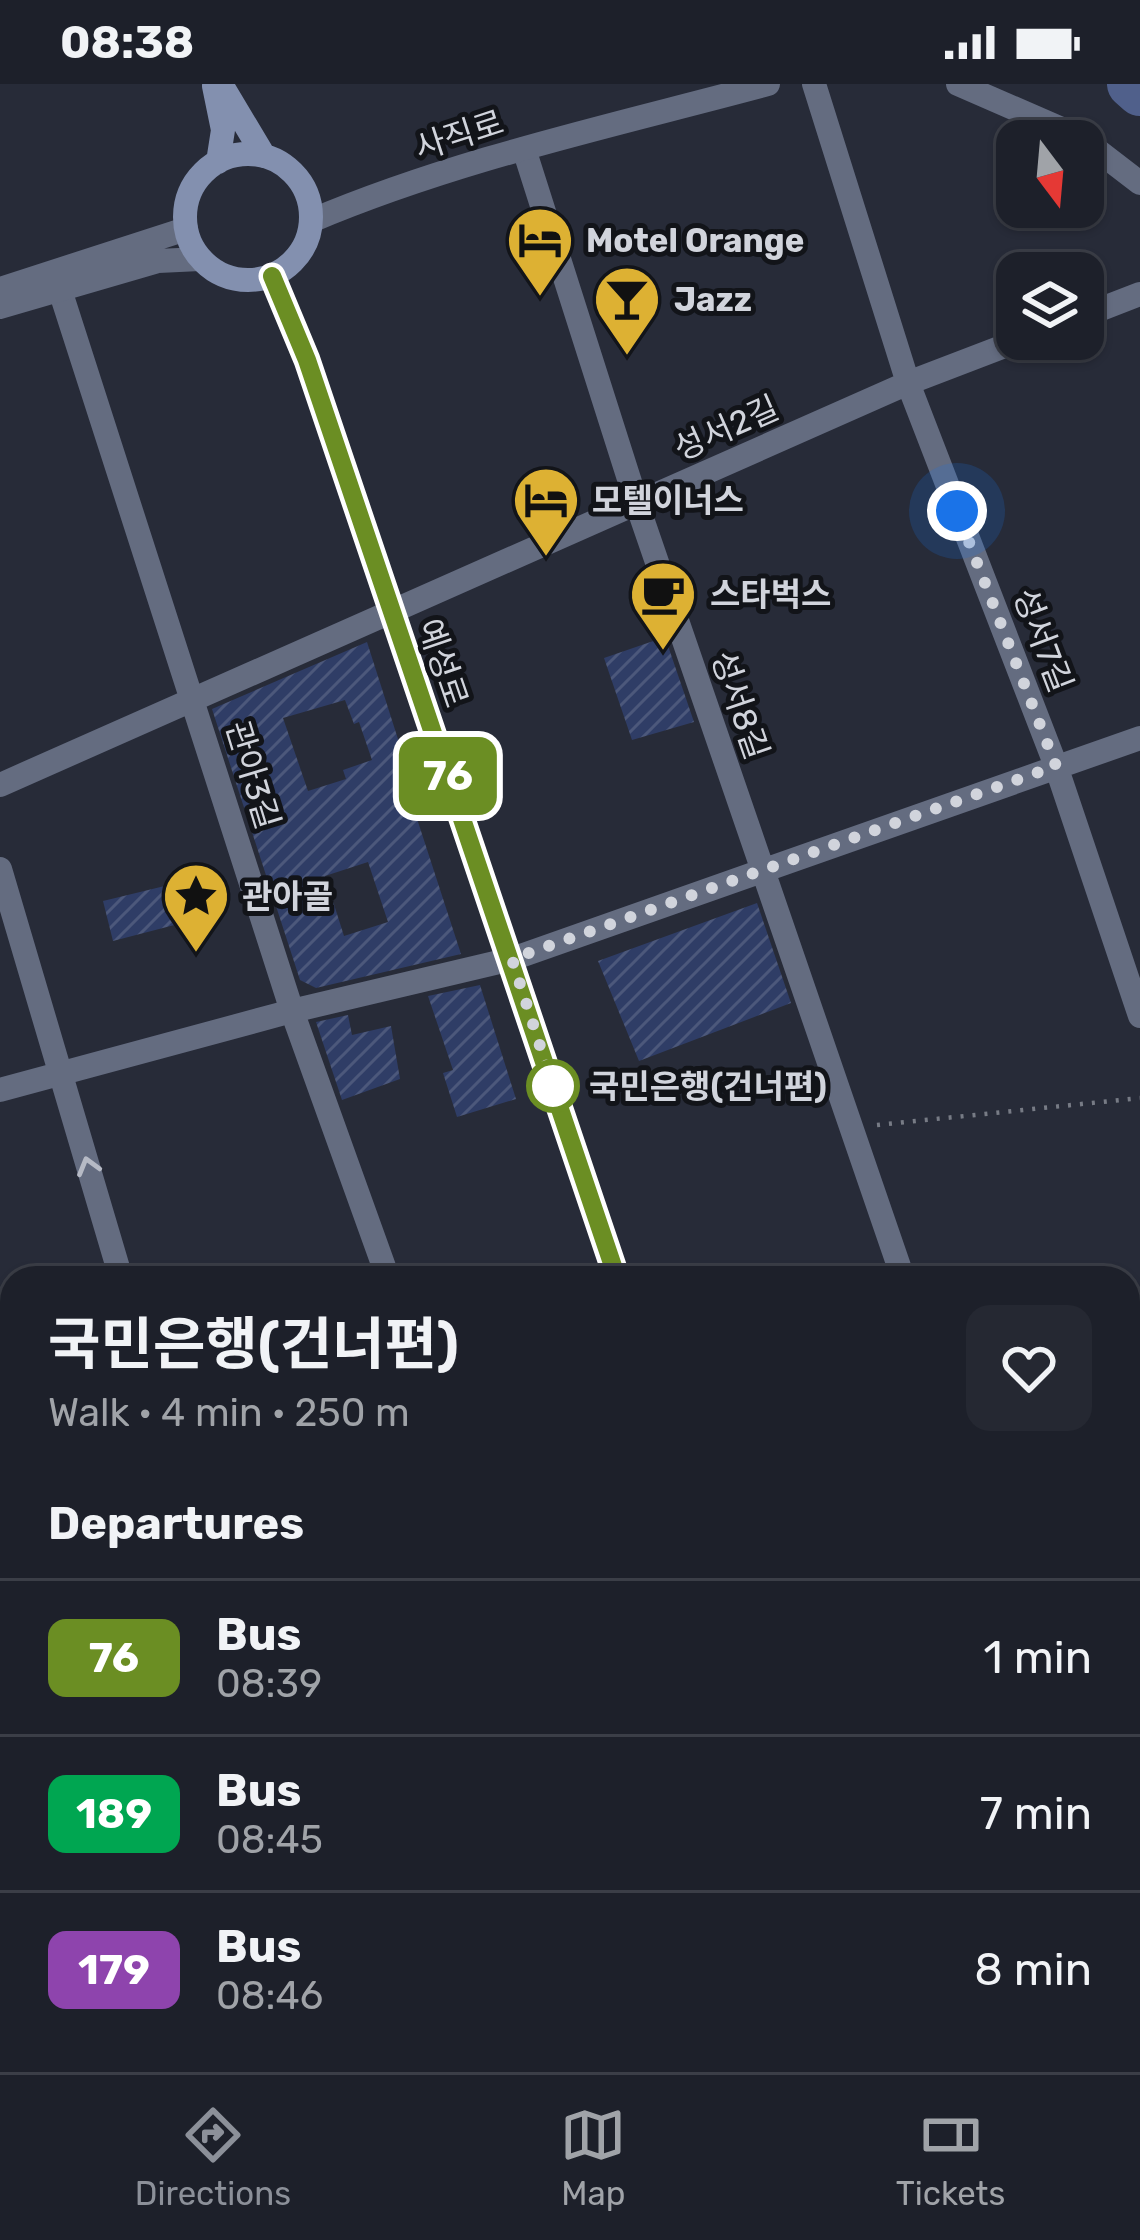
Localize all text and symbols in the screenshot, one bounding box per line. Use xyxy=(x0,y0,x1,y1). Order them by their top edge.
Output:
text: 08:38 xyxy=(60,16,194,69)
street label: 사직로 xyxy=(410,102,508,168)
north arrow xyxy=(996,120,1104,228)
map controls xyxy=(996,120,1104,360)
hotel icon: Motel Orange xyxy=(505,205,575,299)
place label: Motel Orange xyxy=(586,221,804,260)
button: layers xyxy=(996,252,1104,360)
bar icon: Jazz xyxy=(592,264,662,358)
place label: Jazz xyxy=(674,280,752,319)
street label: 성서2길 xyxy=(668,388,784,468)
hotel icon: 모텔이너스 xyxy=(511,465,581,559)
place label: 모텔이너스 xyxy=(592,481,744,520)
your location xyxy=(927,481,987,541)
cafe icon: 스타벅스 xyxy=(628,559,698,653)
place label: 스타벅스 xyxy=(710,575,831,614)
street label: 성서7길 xyxy=(1005,583,1081,697)
street label: 예성로 xyxy=(410,614,476,712)
street label: 성서8길 xyxy=(703,646,777,764)
street label: 관아3길 xyxy=(218,716,288,834)
line badge: 76 xyxy=(394,737,502,815)
text: 76 xyxy=(423,751,473,801)
place icon: 관아골 xyxy=(161,861,231,955)
place label: 관아골 xyxy=(242,877,333,916)
marker: 국민은행(건너편) xyxy=(528,1061,578,1111)
place label: 국민은행(건너편) xyxy=(589,1067,827,1106)
one-way arrow xyxy=(77,1156,102,1177)
button: heart xyxy=(966,1305,1092,1431)
text: 국민은행(건너편) xyxy=(48,1311,459,1378)
text: Walk · 4 min · 250 m xyxy=(48,1390,410,1436)
text: Departures xyxy=(48,1497,304,1550)
text: Bus xyxy=(216,1608,301,1661)
text: 1 min xyxy=(984,1631,1092,1684)
text: 76 xyxy=(89,1633,139,1683)
text: 08:39 xyxy=(216,1661,322,1707)
text: Bus xyxy=(216,1764,301,1817)
text: 7 min xyxy=(980,1787,1092,1840)
text: 189 xyxy=(76,1789,152,1839)
text: 08:45 xyxy=(216,1817,323,1863)
text: Bus xyxy=(216,1920,301,1973)
text: 8 min xyxy=(974,1943,1092,1996)
text: 179 xyxy=(78,1945,150,1995)
text: 08:46 xyxy=(216,1973,323,2019)
tab: Directions xyxy=(135,2102,291,2213)
tab: Map xyxy=(560,2102,626,2213)
tab: Tickets xyxy=(896,2102,1005,2213)

